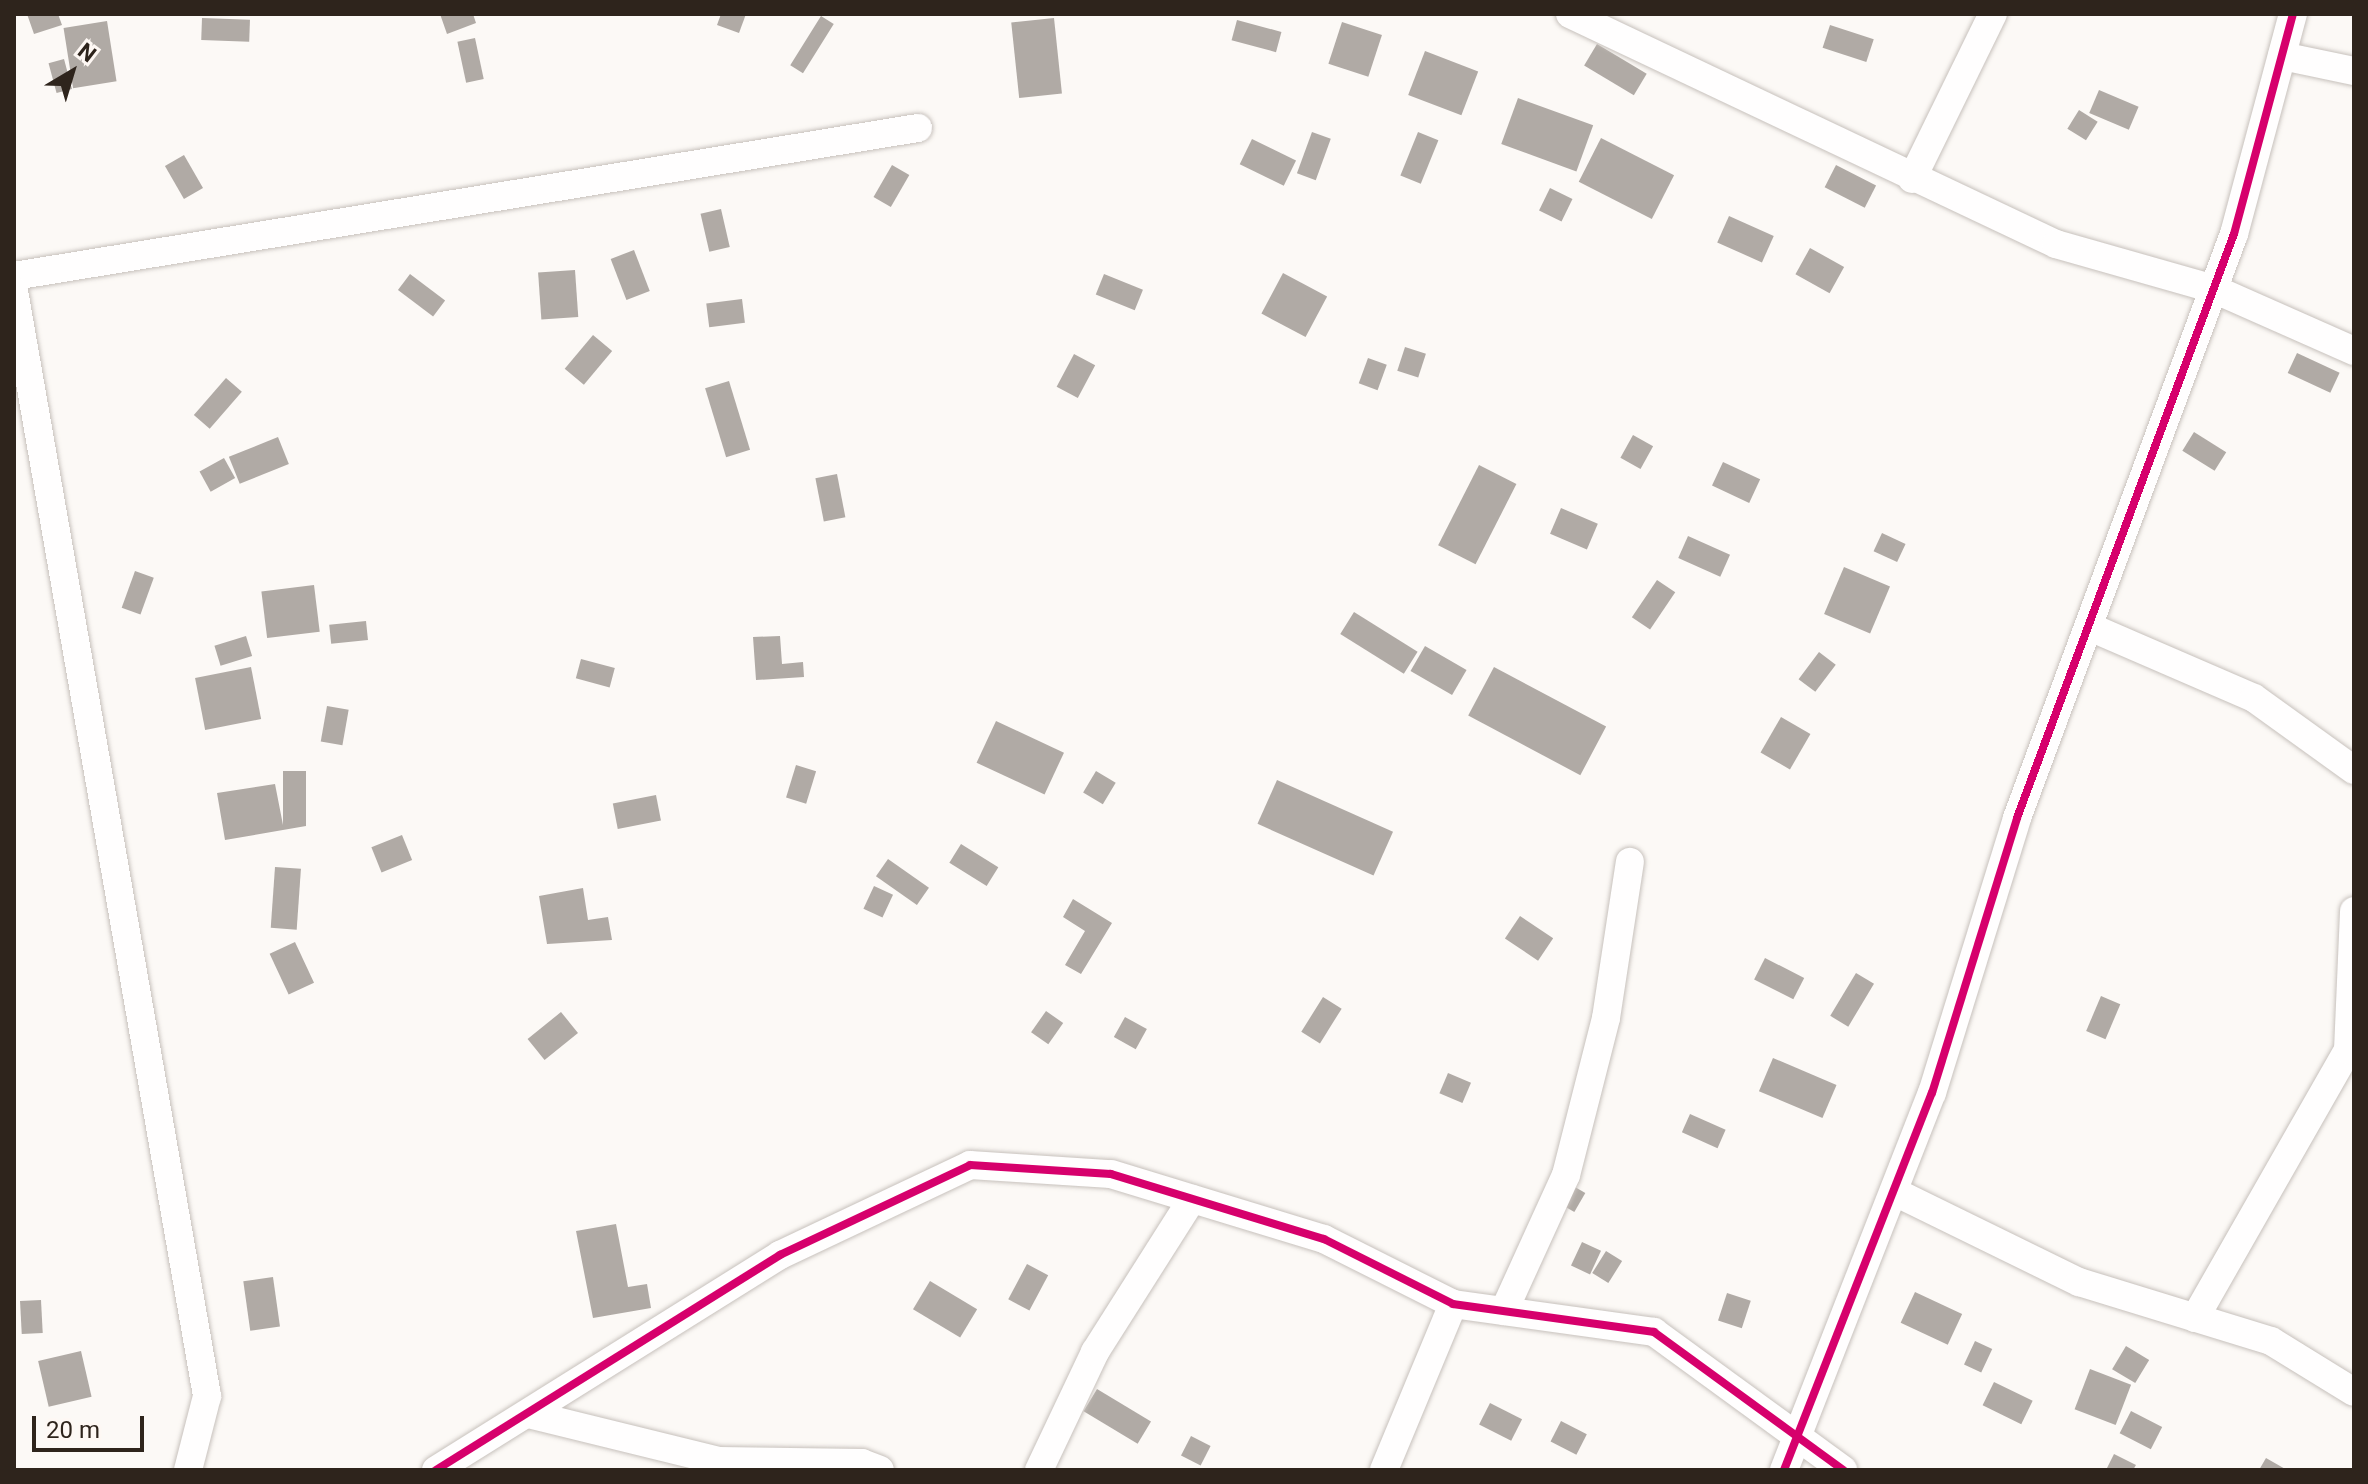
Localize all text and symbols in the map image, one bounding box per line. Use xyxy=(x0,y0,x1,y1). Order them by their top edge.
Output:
north arrow xyxy=(32,32,112,112)
text: N xyxy=(73,38,101,67)
scale bar xyxy=(36,1400,148,1450)
text: 20 m xyxy=(46,1416,100,1444)

